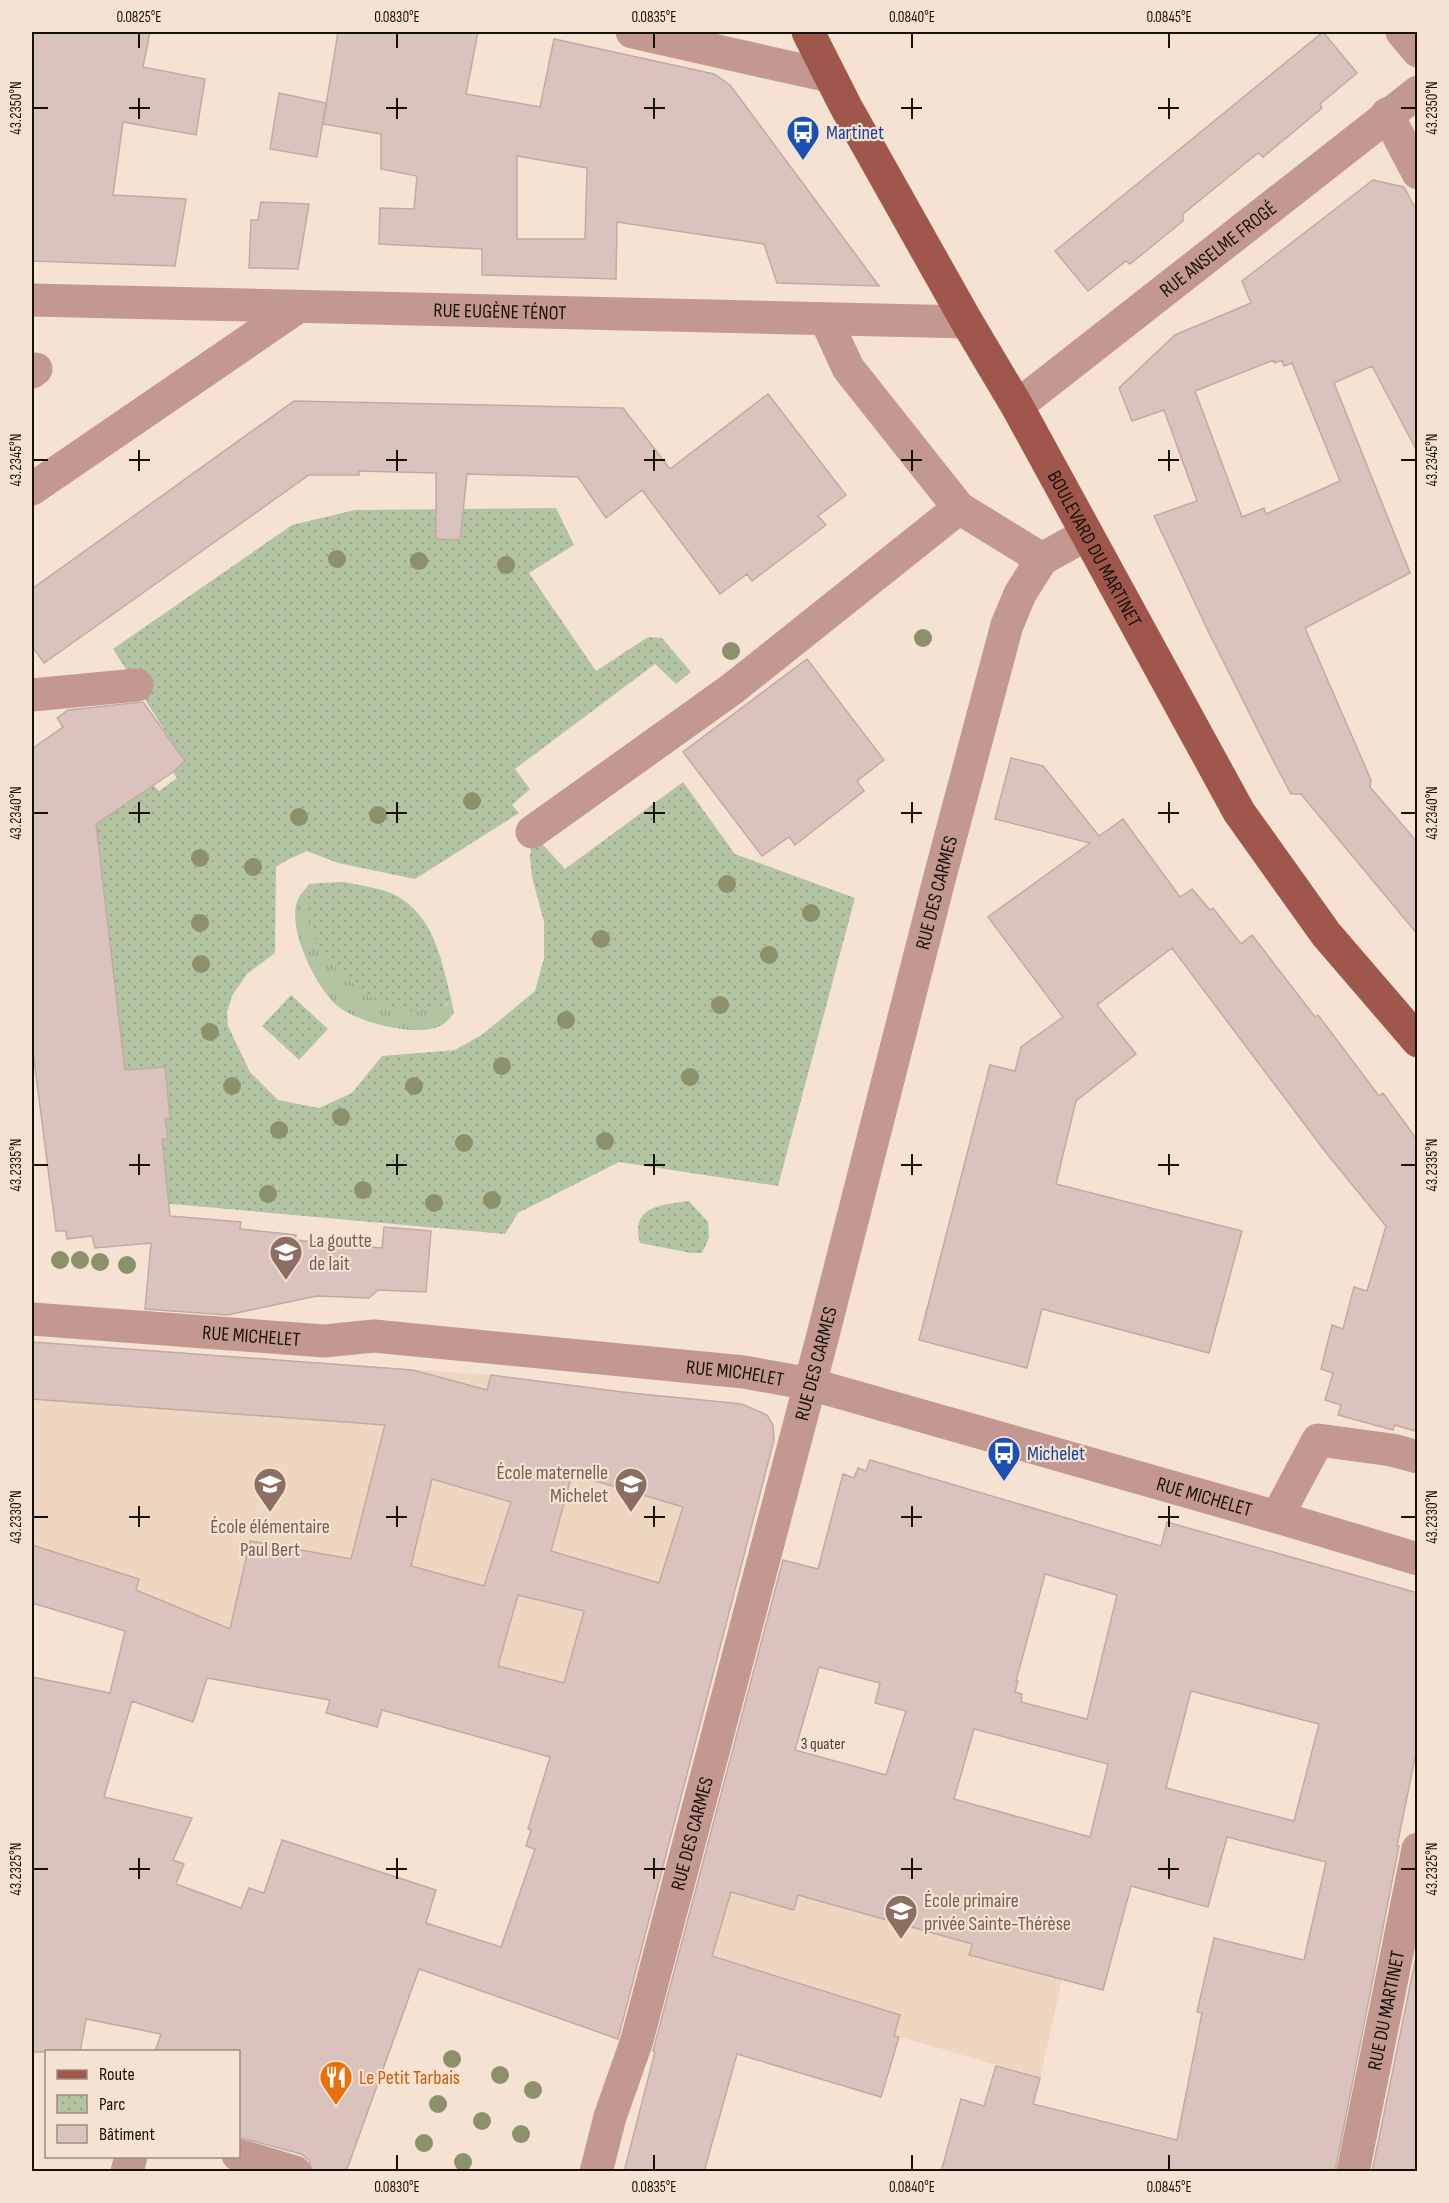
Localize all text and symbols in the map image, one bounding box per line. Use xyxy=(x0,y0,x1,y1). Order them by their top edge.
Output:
text: 0.0825°E xyxy=(117,8,161,27)
text: 0.0830°E xyxy=(374,8,420,27)
text: 0.0835°E xyxy=(632,8,676,27)
text: 0.0840°E xyxy=(889,8,935,27)
text: 0.0845°E xyxy=(1146,8,1192,27)
text: 43.2350°N xyxy=(7,81,26,135)
text: 43.2350°N xyxy=(1423,81,1442,135)
bus stop icon: Martinet xyxy=(785,114,821,161)
place label: Martinet xyxy=(826,121,884,145)
street label: RUE ANSELME FROGÉ xyxy=(1155,196,1282,303)
street label: RUE EUGÈNE TÉNOT xyxy=(433,298,567,326)
text: 43.2345°N xyxy=(7,434,26,486)
text: 43.2345°N xyxy=(1423,434,1442,486)
street label: BOULEVARD DU MARTINET xyxy=(1042,467,1147,631)
text: 43.2340°N xyxy=(7,786,26,840)
text: 43.2340°N xyxy=(1423,786,1442,840)
street label: RUE DES CARMES xyxy=(911,833,963,952)
text: 43.2335°N xyxy=(7,1139,26,1191)
text: 43.2335°N xyxy=(1423,1139,1442,1191)
place label: La goutte de lait xyxy=(309,1229,372,1276)
school or university icon: La goutte de lait xyxy=(268,1234,304,1281)
street label: RUE DES CARMES xyxy=(790,1304,843,1423)
street label: RUE MICHELET xyxy=(201,1321,301,1352)
street label: RUE MICHELET xyxy=(685,1355,786,1392)
bus stop icon: Michelet xyxy=(986,1435,1022,1482)
place label: Michelet xyxy=(1027,1442,1085,1466)
place label: École maternelle Michelet xyxy=(496,1461,608,1508)
school or university icon: École élémentaire Paul Bert xyxy=(252,1466,288,1513)
school or university icon: École maternelle Michelet xyxy=(613,1466,649,1513)
street label: RUE MICHELET xyxy=(1154,1472,1255,1522)
text: 43.2330°N xyxy=(7,1490,26,1544)
text: 43.2330°N xyxy=(1423,1490,1442,1544)
place label: École élémentaire Paul Bert xyxy=(210,1515,330,1562)
house number: 3 quater xyxy=(801,1735,846,1754)
street label: RUE DES CARMES xyxy=(666,1774,719,1893)
text: 43.2325°N xyxy=(7,1843,26,1895)
text: 43.2325°N xyxy=(1423,1843,1442,1895)
place label: École primaire privée Sainte-Thérèse xyxy=(924,1889,1071,1936)
school or university icon: École primaire privée Sainte-Thérèse xyxy=(883,1893,919,1940)
street label: RUE DU MARTINET xyxy=(1363,1948,1410,2072)
legend xyxy=(45,2050,240,2158)
restaurant icon: Le Petit Tarbais xyxy=(318,2059,354,2106)
text: Route xyxy=(99,2064,135,2085)
place label: Le Petit Tarbais xyxy=(359,2066,460,2090)
text: Parc xyxy=(99,2094,125,2115)
text: Bâtiment xyxy=(99,2124,155,2145)
text: 0.0830°E xyxy=(374,2178,420,2197)
text: 0.0835°E xyxy=(632,2178,676,2197)
text: 0.0840°E xyxy=(889,2178,935,2197)
text: 0.0845°E xyxy=(1146,2178,1192,2197)

